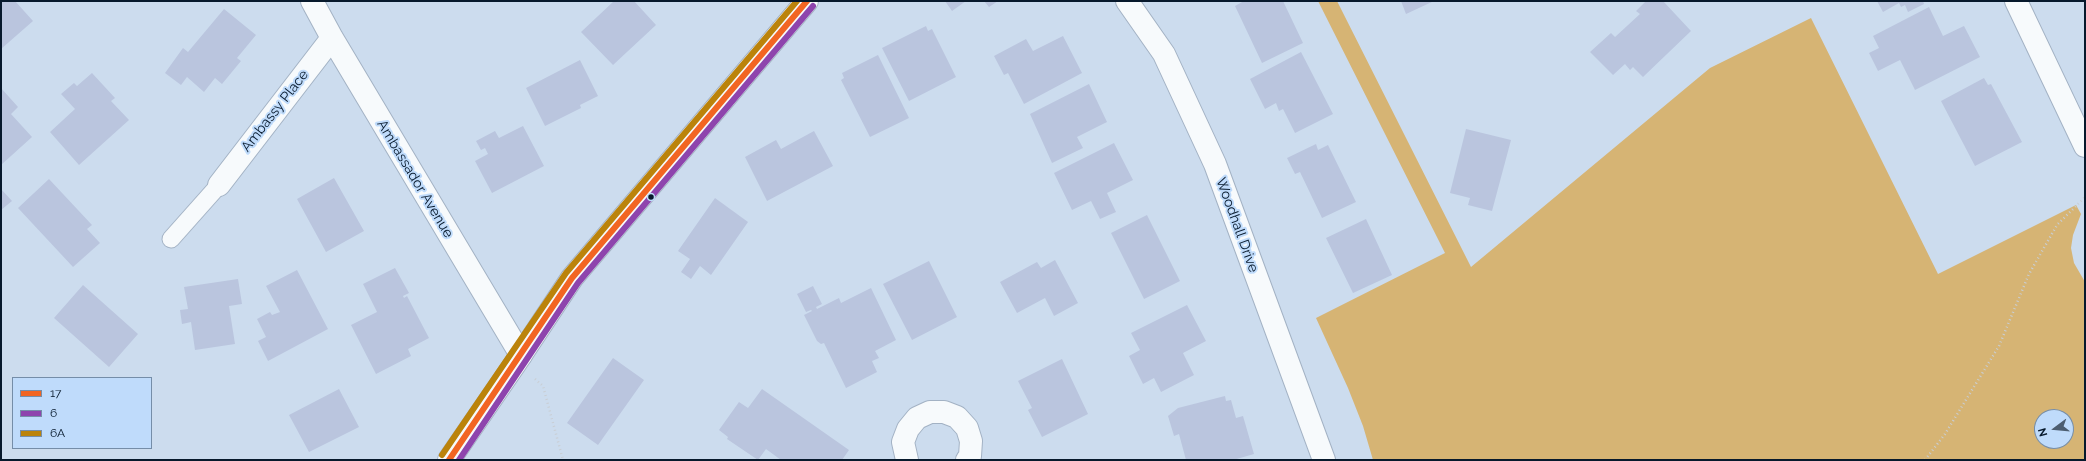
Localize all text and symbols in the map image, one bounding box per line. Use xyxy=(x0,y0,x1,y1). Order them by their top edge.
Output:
street label: Ambassy Place xyxy=(238,67,312,155)
street label: Ambassador Avenue xyxy=(373,117,457,241)
street label: Woodhall Drive xyxy=(1212,175,1262,275)
unlabelled marker xyxy=(646,192,656,202)
legend xyxy=(12,377,152,449)
text: 17 xyxy=(50,386,62,400)
text: 6 xyxy=(50,406,57,420)
north arrow xyxy=(2034,409,2074,449)
text: 6A xyxy=(50,426,65,440)
text: N xyxy=(2036,426,2050,438)

